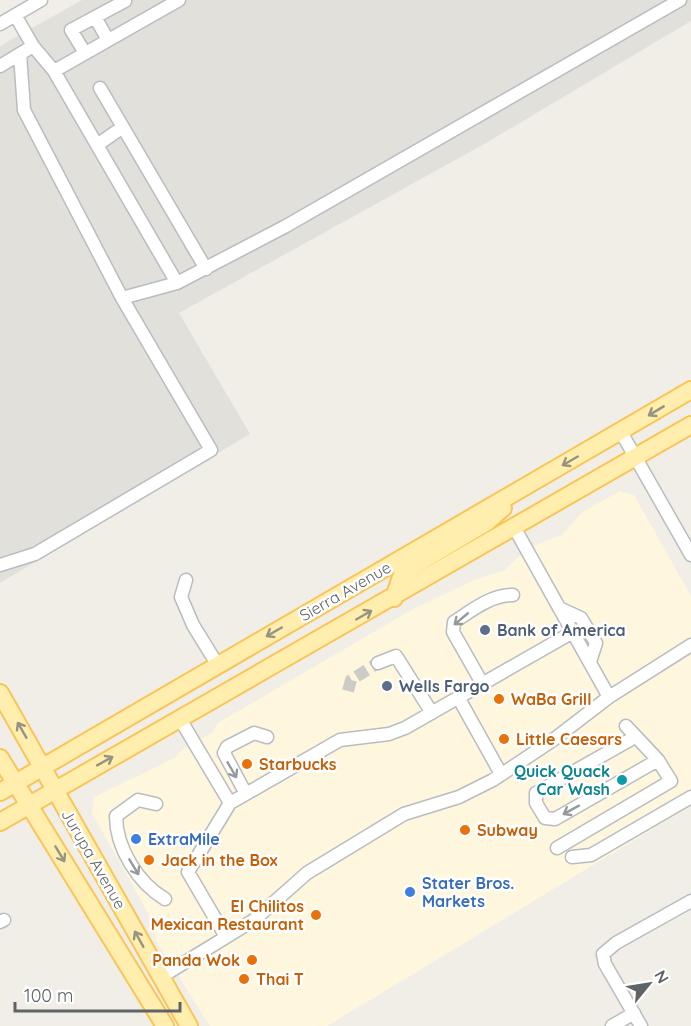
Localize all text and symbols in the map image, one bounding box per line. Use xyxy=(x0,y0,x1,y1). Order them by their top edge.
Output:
one-way arrow xyxy=(648,405,665,417)
one-way arrow xyxy=(562,455,579,467)
street label: Sierra Avenue xyxy=(296,557,394,625)
one-way arrow xyxy=(355,608,372,620)
one-way arrow xyxy=(454,611,470,625)
place label: Bank of America xyxy=(497,620,626,640)
marker: Bank of America xyxy=(478,623,492,637)
one-way arrow xyxy=(265,627,283,638)
place label: Wells Fargo xyxy=(399,676,489,696)
marker: Wells Fargo xyxy=(380,679,394,693)
place label: WaBa Grill xyxy=(511,689,592,709)
marker: WaBa Grill xyxy=(492,692,506,706)
one-way arrow xyxy=(15,722,27,739)
place label: Little Caesars xyxy=(516,729,622,749)
marker: Little Caesars xyxy=(497,732,511,746)
place label: Starbucks xyxy=(259,754,337,774)
one-way arrow xyxy=(96,755,114,766)
marker: Starbucks xyxy=(240,757,254,771)
one-way arrow xyxy=(226,761,238,778)
place label: Quick Quack Car Wash xyxy=(514,761,610,799)
marker: Quick Quack Car Wash xyxy=(615,773,629,787)
one-way arrow xyxy=(563,804,580,816)
street label: Jurupa Avenue xyxy=(57,805,131,913)
place label: Subway xyxy=(477,820,538,840)
marker: Subway xyxy=(458,823,472,837)
place label: ExtraMile xyxy=(148,829,220,849)
marker: ExtraMile xyxy=(129,832,143,846)
one-way arrow xyxy=(54,845,66,862)
place label: Jack in the Box xyxy=(161,850,278,870)
marker: Jack in the Box xyxy=(142,853,156,867)
one-way arrow xyxy=(128,858,140,875)
place label: Stater Bros. Markets xyxy=(422,873,514,911)
marker: Stater Bros. Markets xyxy=(403,885,417,899)
place label: El Chilitos Mexican Restaurant xyxy=(151,896,304,934)
marker: El Chilitos Mexican Restaurant xyxy=(309,908,323,922)
one-way arrow xyxy=(133,930,145,947)
place label: Panda Wok xyxy=(152,950,240,970)
marker: Panda Wok xyxy=(245,953,259,967)
north arrow xyxy=(619,954,679,1014)
text: N xyxy=(650,966,674,987)
place label: Thai T xyxy=(256,969,304,989)
marker: Thai T xyxy=(237,972,251,986)
scale bar xyxy=(15,975,180,1013)
text: 100 m xyxy=(24,984,73,1007)

